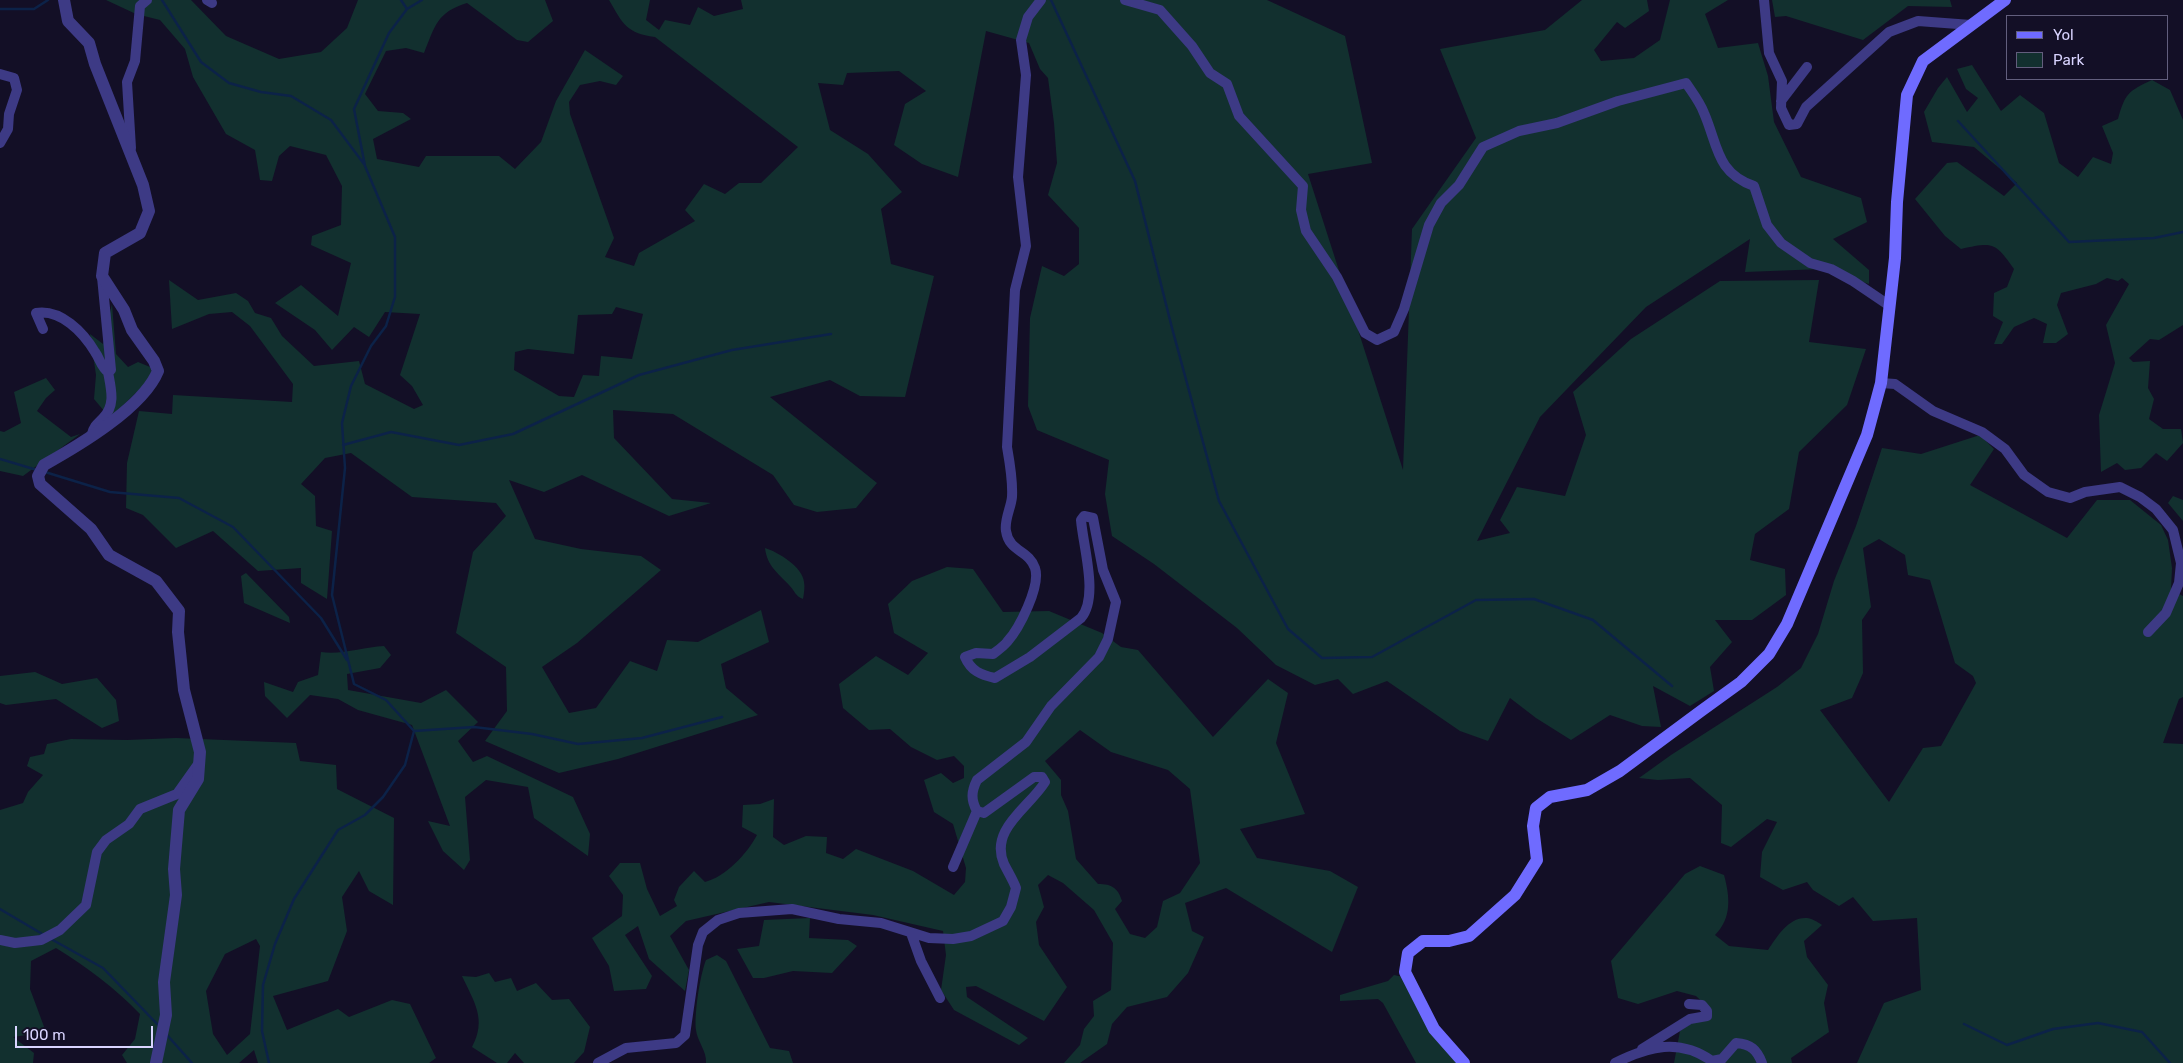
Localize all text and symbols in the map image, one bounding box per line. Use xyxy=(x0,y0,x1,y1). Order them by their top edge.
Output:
legend xyxy=(2006,15,2168,80)
text: Yol xyxy=(2053,26,2074,44)
text: Park xyxy=(2053,51,2084,69)
scale bar xyxy=(18,1016,155,1048)
text: 100 m xyxy=(23,1026,65,1044)

